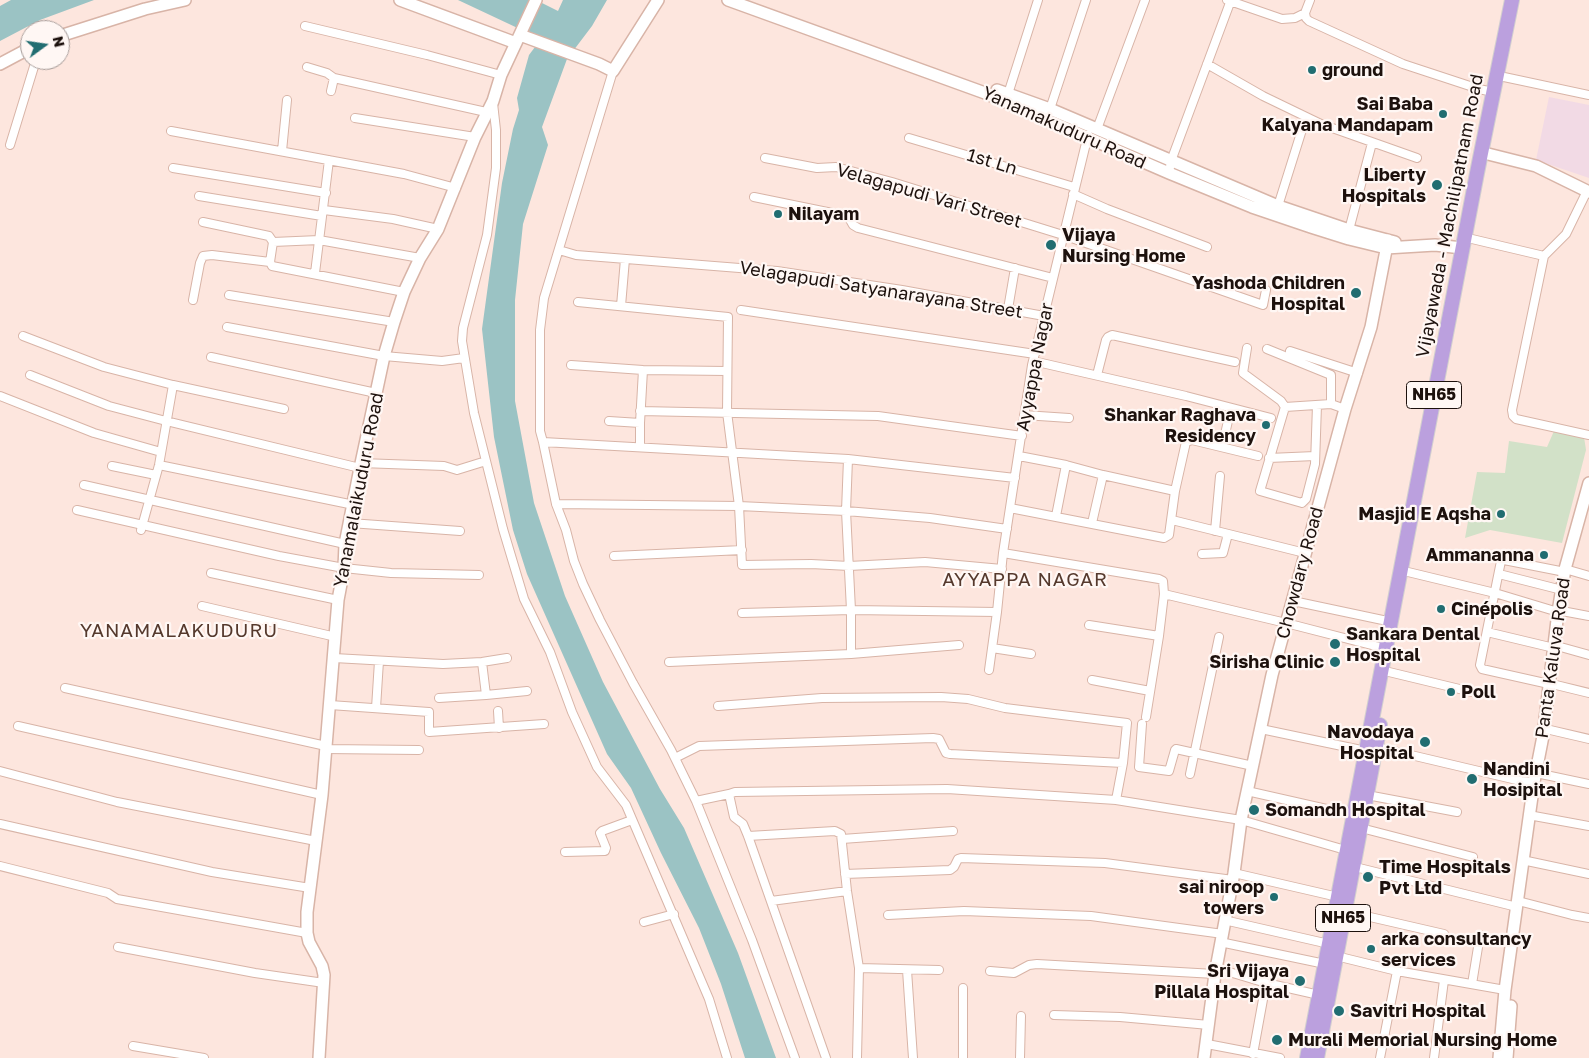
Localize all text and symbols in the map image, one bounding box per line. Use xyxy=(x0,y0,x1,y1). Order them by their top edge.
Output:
north arrow xyxy=(20,20,70,70)
text: N xyxy=(50,34,69,49)
place label: ground xyxy=(1322,59,1383,81)
marker: ground xyxy=(1306,64,1318,76)
street label: Vijayawada - Machilipatnam Road xyxy=(1412,72,1488,360)
street label: Yanamakuduru Road xyxy=(979,82,1149,174)
place label: Sai Baba Kalyana Mandapam xyxy=(1261,93,1433,136)
marker: Sai Baba Kalyana Mandapam xyxy=(1437,108,1449,120)
street label: 1st Ln xyxy=(964,144,1020,180)
street label: Velagapudi Vari Street xyxy=(834,159,1024,233)
place label: Liberty Hospitals xyxy=(1342,164,1426,206)
marker: Liberty Hospitals xyxy=(1430,178,1444,192)
place label: Nilayam xyxy=(788,203,859,225)
marker: Nilayam xyxy=(772,208,784,220)
place label: Vijaya Nursing Home xyxy=(1062,224,1186,266)
marker: Vijaya Nursing Home xyxy=(1044,238,1058,252)
street label: Velagapudi Satyanarayana Street xyxy=(738,257,1024,323)
place label: Yashoda Children Hospital xyxy=(1192,272,1345,314)
marker: Yashoda Children Hospital xyxy=(1349,286,1363,300)
street label: Ayyappa Nagar xyxy=(1012,301,1058,433)
road number: NH65 xyxy=(1406,382,1462,408)
street label: Yanamalaikuduru Road xyxy=(330,391,388,589)
place label: Shankar Raghava Residency xyxy=(1104,404,1256,446)
marker: Shankar Raghava Residency xyxy=(1260,419,1272,431)
place label: Masjid E Aqsha xyxy=(1358,503,1491,525)
street label: Chowdary Road xyxy=(1272,505,1328,641)
marker: Masjid E Aqsha xyxy=(1495,508,1507,520)
place label: Ammananna xyxy=(1426,544,1534,566)
marker: Ammananna xyxy=(1538,549,1550,561)
district label: AYYAPPA NAGAR xyxy=(941,569,1109,591)
street label: Panta Kaluva Road xyxy=(1531,576,1575,740)
place label: Cinépolis xyxy=(1451,598,1533,620)
marker: Cinépolis xyxy=(1435,603,1447,615)
district label: YANAMALAKUDURU xyxy=(78,620,280,642)
place label: Sankara Dental Hospital xyxy=(1346,623,1480,666)
marker: Sankara Dental Hospital xyxy=(1328,637,1342,651)
place label: Sirisha Clinic xyxy=(1209,651,1324,673)
marker: Sirisha Clinic xyxy=(1328,655,1342,669)
place label: Poll xyxy=(1461,681,1496,703)
marker: Poll xyxy=(1445,686,1457,698)
place label: Navodaya Hospital xyxy=(1327,721,1414,764)
marker: Navodaya Hospital xyxy=(1418,735,1432,749)
place label: Nandini Hosipital xyxy=(1483,758,1562,801)
marker: Nandini Hosipital xyxy=(1465,772,1479,786)
place label: Somandh Hospital xyxy=(1265,799,1426,821)
marker: Somandh Hospital xyxy=(1247,803,1261,817)
place label: Time Hospitals Pvt Ltd xyxy=(1379,856,1511,899)
marker: Time Hospitals Pvt Ltd xyxy=(1361,870,1375,884)
place label: sai niroop towers xyxy=(1179,876,1264,919)
marker: sai niroop towers xyxy=(1268,891,1280,903)
road number: NH65 xyxy=(1316,904,1370,931)
place label: arka consultancy services xyxy=(1381,928,1532,971)
marker: arka consultancy services xyxy=(1365,943,1377,955)
place label: Sri Vijaya Pillala Hospital xyxy=(1154,960,1289,1002)
marker: Sri Vijaya Pillala Hospital xyxy=(1293,974,1307,988)
place label: Savitri Hospital xyxy=(1350,1000,1486,1022)
marker: Savitri Hospital xyxy=(1332,1004,1346,1018)
place label: Murali Memorial Nursing Home xyxy=(1288,1029,1557,1051)
marker: Murali Memorial Nursing Home xyxy=(1270,1033,1284,1047)

